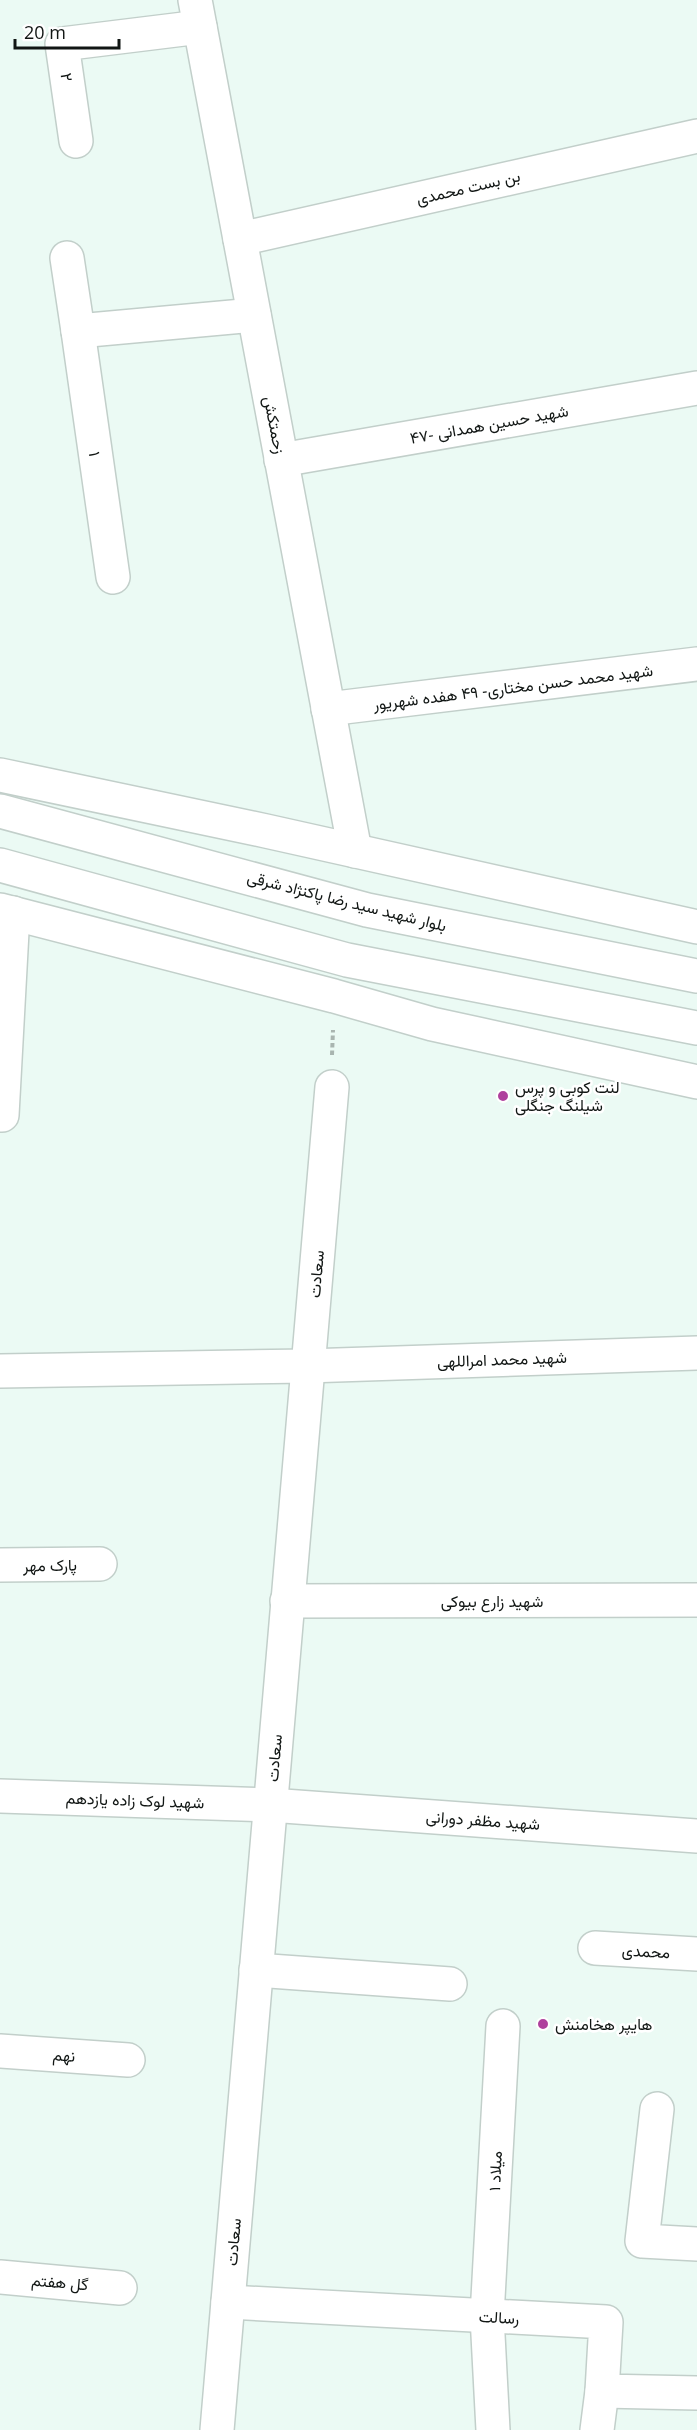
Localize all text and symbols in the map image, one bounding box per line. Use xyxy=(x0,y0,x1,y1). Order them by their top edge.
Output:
scale bar xyxy=(15,12,118,50)
text: 20 m xyxy=(24,20,66,44)
street label: ۲ xyxy=(56,71,78,83)
street label: بن بست محمدی xyxy=(414,164,522,210)
street label: زحمتکش xyxy=(259,394,291,456)
street label: شهید حسین همدانی -۴۷ xyxy=(408,399,570,449)
street label: ۱ xyxy=(84,450,106,458)
street label: شهید محمد حسن مختاری- ۴۹ هفده شهریور xyxy=(371,659,654,715)
street label: بلوار شهید سید رضا پاکنژاد شرقی xyxy=(245,866,449,937)
place label: لنت کوبی و پرس شیلنگ‌ جنگلی xyxy=(515,1076,620,1116)
marker: لنت کوبی و پرس شیلنگ‌ جنگلی xyxy=(496,1089,510,1103)
street label: سعادت xyxy=(303,1249,329,1299)
street label: شهید محمد امراللهی xyxy=(437,1346,567,1372)
street label: پارک مهر xyxy=(22,1554,77,1577)
street label: شهید زارع بیوکی xyxy=(441,1590,543,1613)
street label: سعادت xyxy=(261,1733,287,1783)
street label: شهید لوک زاده یازدهم xyxy=(65,1787,205,1813)
street label: شهید مظفر دورانی xyxy=(425,1805,541,1835)
street label: محمدی xyxy=(621,1939,671,1963)
place label: هایپر هخامنش xyxy=(555,2013,652,2036)
marker: هایپر هخامنش xyxy=(536,2017,550,2031)
street label: نهم xyxy=(52,2043,76,2067)
street label: میلاد ۱ xyxy=(483,2150,507,2192)
street label: سعادت xyxy=(220,2217,246,2267)
street label: گل هفتم xyxy=(31,2269,89,2295)
street label: رسالت xyxy=(478,2305,520,2329)

